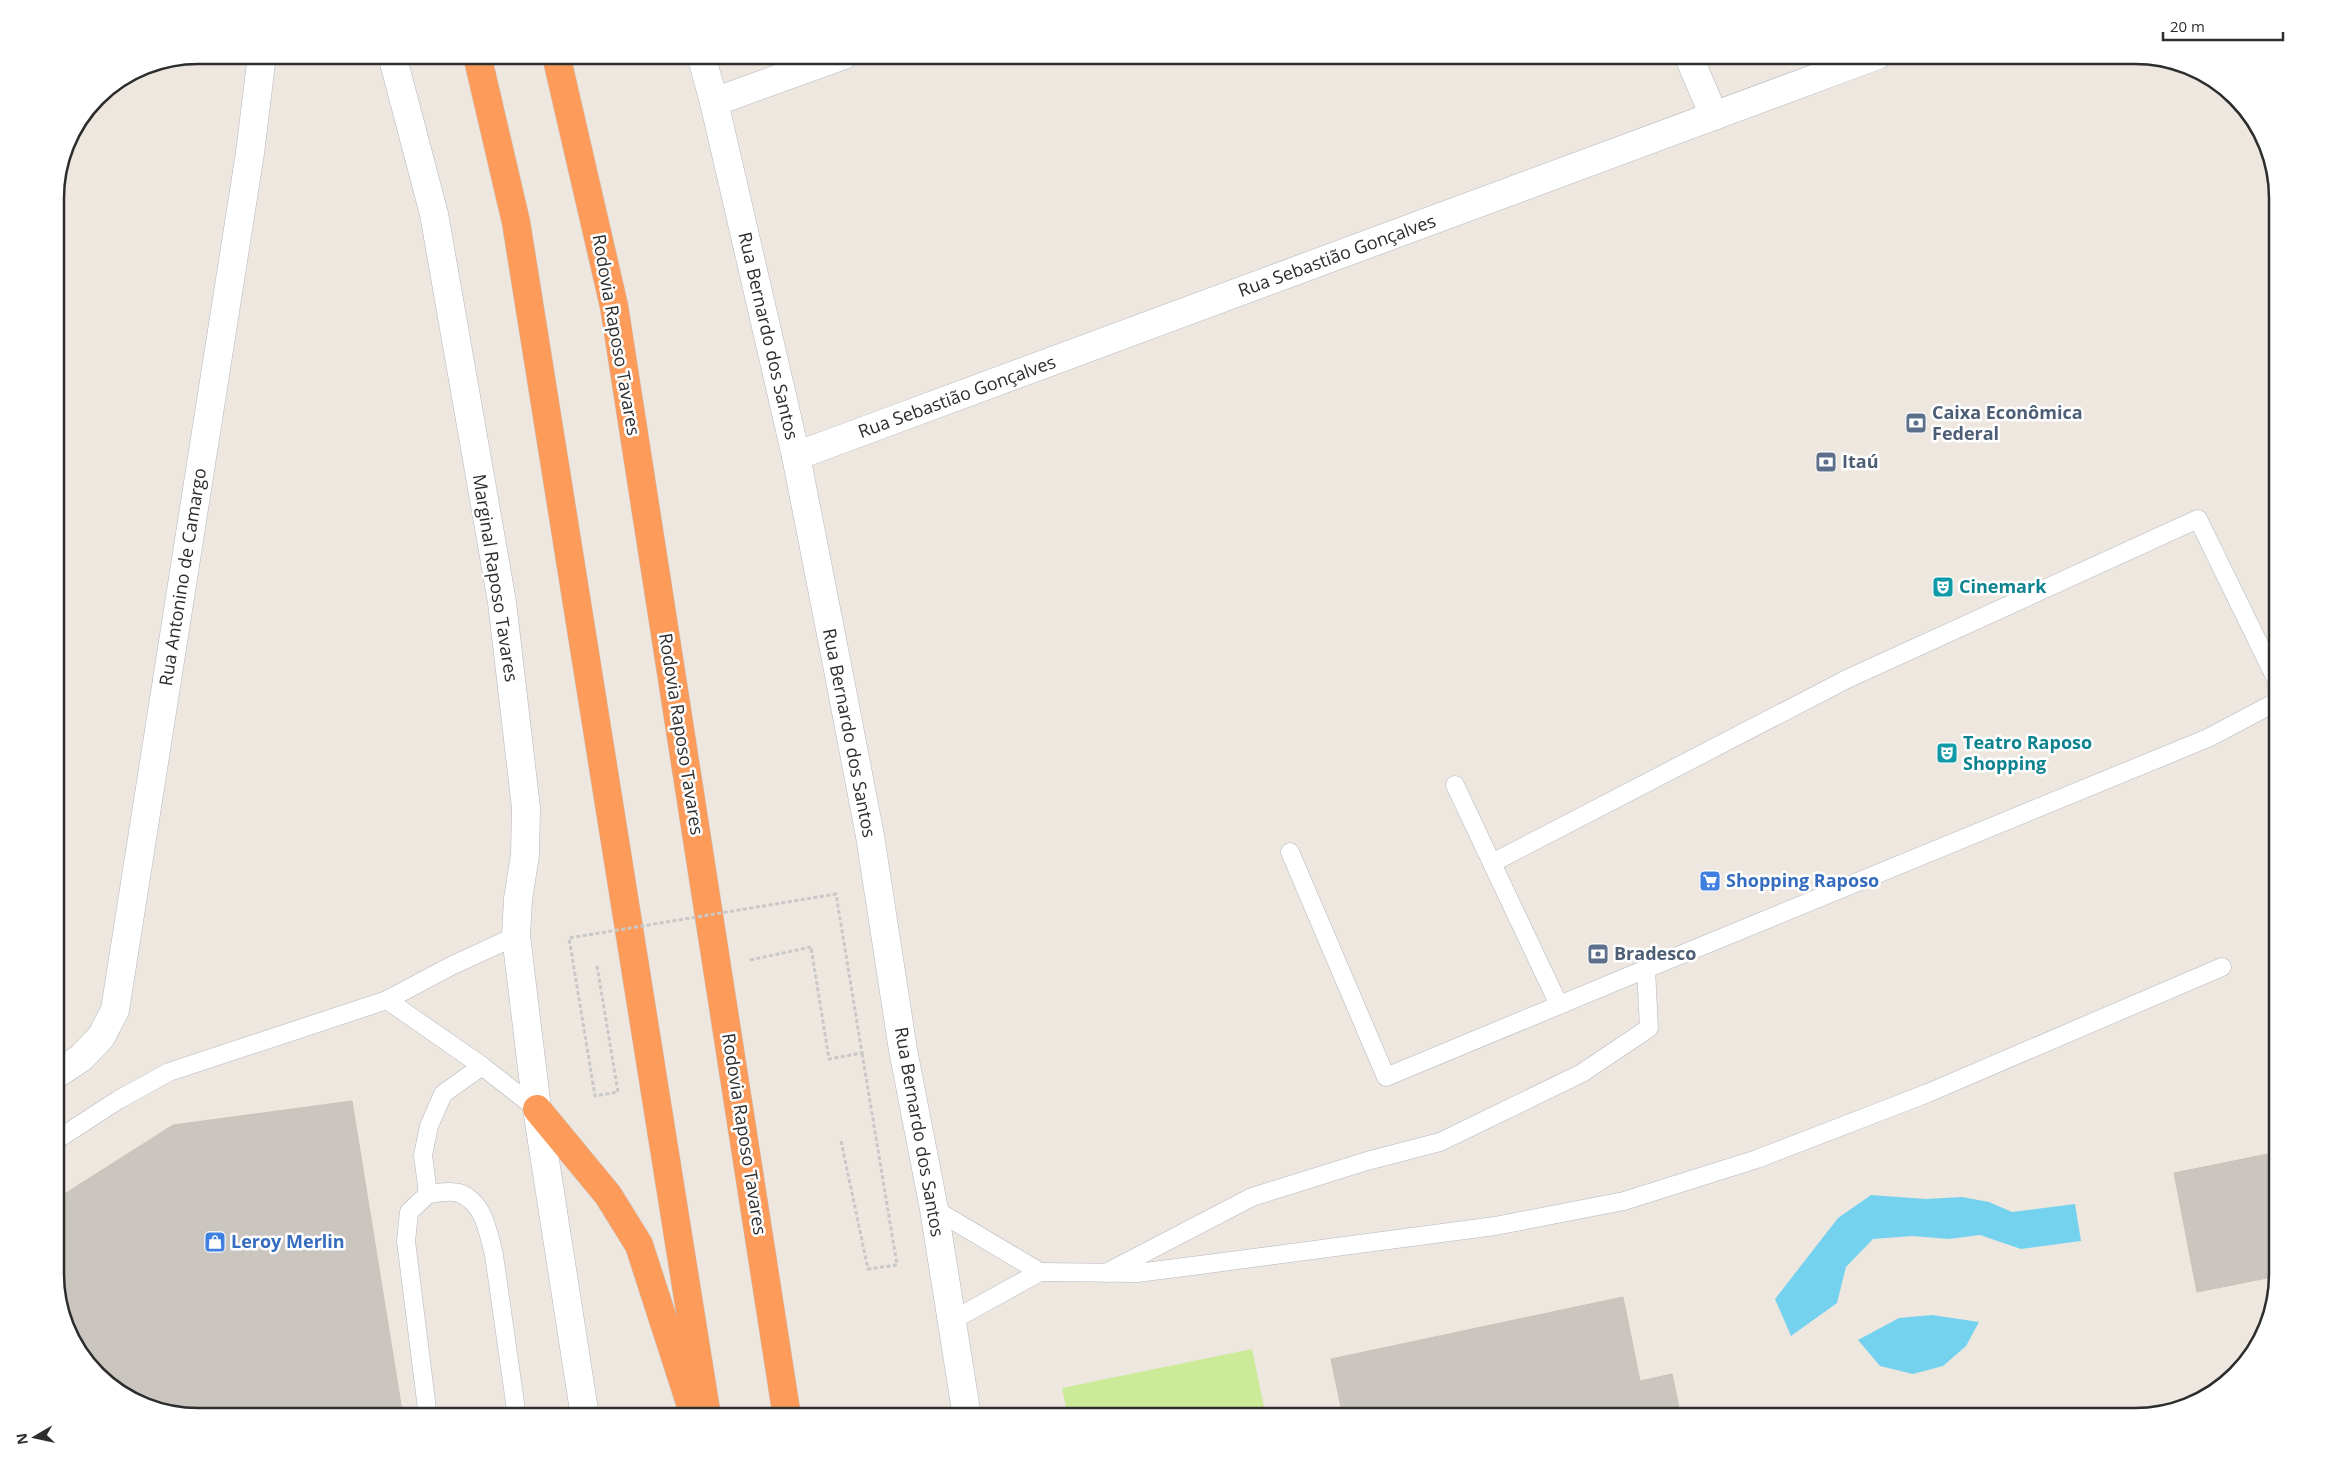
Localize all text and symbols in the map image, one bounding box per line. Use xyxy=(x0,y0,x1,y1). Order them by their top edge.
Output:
scale bar xyxy=(2163,10,2283,42)
text: 20 m xyxy=(2170,16,2205,36)
street label: Rua Sebastião Gonçalves xyxy=(1235,208,1439,302)
street label: Rua Bernardo dos Santos xyxy=(733,229,805,442)
street label: Rodovia Raposo Tavares xyxy=(587,232,647,437)
street label: Rua Sebastião Gonçalves xyxy=(855,349,1059,443)
place label: Caixa Econômica Federal xyxy=(1932,400,2083,445)
bank icon: Caixa Econômica Federal xyxy=(1904,411,1928,435)
place label: Itaú xyxy=(1842,449,1878,473)
bank icon: Itaú xyxy=(1814,450,1838,474)
street label: Rua Antonino de Camargo xyxy=(153,466,211,688)
street label: Marginal Raposo Tavares xyxy=(468,472,524,683)
place label: Cinemark xyxy=(1959,574,2047,598)
theatre icon: Cinemark xyxy=(1931,575,1955,599)
street label: Rua Bernardo dos Santos xyxy=(818,626,882,839)
street label: Rodovia Raposo Tavares xyxy=(654,631,710,836)
place label: Teatro Raposo Shopping xyxy=(1963,730,2092,775)
theatre icon: Teatro Raposo Shopping xyxy=(1935,741,1959,765)
place label: Shopping Raposo xyxy=(1726,868,1879,892)
supermarket icon: Shopping Raposo xyxy=(1698,869,1722,893)
place label: Bradesco xyxy=(1614,941,1697,965)
bank icon: Bradesco xyxy=(1586,942,1610,966)
street label: Rua Bernardo dos Santos xyxy=(890,1025,950,1239)
street label: Rodovia Raposo Tavares xyxy=(717,1031,773,1236)
place label: Leroy Merlin xyxy=(231,1229,345,1253)
shop icon: Leroy Merlin xyxy=(203,1230,227,1254)
north arrow xyxy=(10,1412,60,1462)
text: N xyxy=(11,1432,32,1446)

